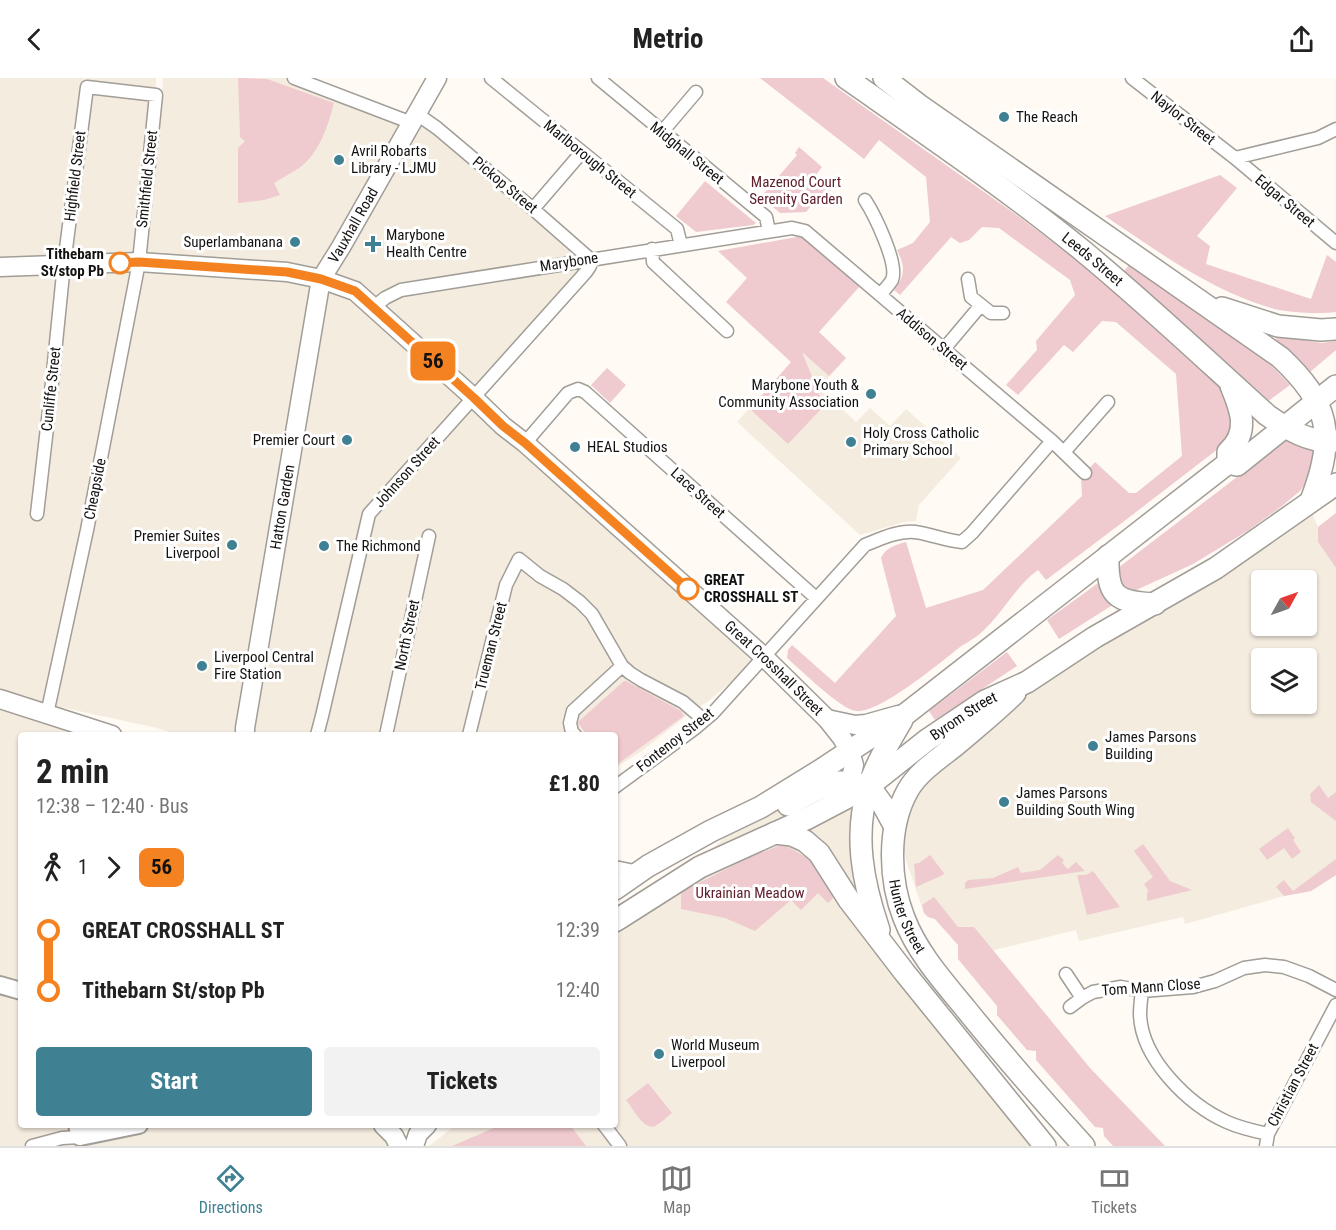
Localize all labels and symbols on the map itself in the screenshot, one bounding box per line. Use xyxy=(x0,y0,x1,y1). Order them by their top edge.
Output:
street label: Naylor Street xyxy=(1147,87,1219,149)
place label: The Reach xyxy=(1016,108,1078,126)
marker: The Reach xyxy=(997,110,1011,124)
street label: Marlborough Street xyxy=(540,116,640,202)
street label: Midghall Street xyxy=(647,118,727,188)
street label: Smithfield Street xyxy=(133,129,161,229)
street label: Highfield Street xyxy=(61,130,89,222)
place label: Avril Robarts Library - LJMU xyxy=(351,142,436,177)
marker: Avril Robarts Library - LJMU xyxy=(332,153,346,167)
street label: Pickop Street xyxy=(469,153,541,217)
street label: Edgar Street xyxy=(1251,171,1319,231)
park label: Mazenod Court Serenity Garden xyxy=(749,173,843,208)
street label: Vauxhall Road xyxy=(324,184,382,266)
place label: Marybone Health Centre xyxy=(386,226,467,261)
street label: Leeds Street xyxy=(1058,229,1127,290)
place label: Superlambanana xyxy=(184,233,283,251)
marker: Superlambanana xyxy=(288,235,302,249)
marker: Marybone Health Centre xyxy=(364,235,382,253)
place label: Tithebarn St/stop Pb xyxy=(41,245,104,280)
street label: Marybone xyxy=(539,249,599,275)
marker: Tithebarn St/stop Pb xyxy=(109,252,131,274)
street label: Addison Street xyxy=(893,304,971,374)
line badge: 56 xyxy=(406,342,460,380)
street label: Cunliffe Street xyxy=(38,346,64,432)
place label: Marybone Youth & Community Association xyxy=(718,376,860,411)
marker: Marybone Youth & Community Association xyxy=(864,387,878,401)
place label: Holy Cross Catholic Primary School xyxy=(863,424,979,459)
place label: Premier Court xyxy=(253,431,335,449)
marker: Premier Court xyxy=(340,433,354,447)
street label: Johnson Street xyxy=(370,433,444,511)
marker: Holy Cross Catholic Primary School xyxy=(844,435,858,449)
place label: HEAL Studios xyxy=(587,438,668,456)
marker: HEAL Studios xyxy=(568,440,582,454)
street label: Cheapside xyxy=(80,457,110,521)
street label: Hatton Garden xyxy=(266,463,298,551)
street label: Lace Street xyxy=(667,464,729,522)
place label: Premier Suites Liverpool xyxy=(134,527,220,562)
place label: The Richmond xyxy=(336,537,421,555)
marker: Premier Suites Liverpool xyxy=(225,538,239,552)
marker: The Richmond xyxy=(317,539,331,553)
north arrow xyxy=(1251,570,1317,636)
place label: GREAT CROSSHALL ST xyxy=(704,571,798,606)
marker: GREAT CROSSHALL ST xyxy=(677,578,699,600)
street label: North Street xyxy=(391,598,423,672)
street label: Trueman Street xyxy=(471,600,511,692)
street label: Great Crosshall Street xyxy=(721,617,827,719)
place label: Liverpool Central Fire Station xyxy=(214,648,314,683)
marker: Liverpool Central Fire Station xyxy=(195,659,209,673)
street label: Byrom Street xyxy=(927,688,1000,744)
street label: Fontenoy Street xyxy=(633,704,717,776)
place label: James Parsons Building xyxy=(1105,728,1197,763)
marker: James Parsons Building xyxy=(1086,739,1100,753)
place label: James Parsons Building South Wing xyxy=(1016,784,1135,819)
marker: James Parsons Building South Wing xyxy=(997,795,1011,809)
street label: Hunter Street xyxy=(885,878,929,957)
park label: Ukrainian Meadow xyxy=(696,884,805,902)
street label: Tom Mann Close xyxy=(1101,975,1201,999)
place label: World Museum Liverpool xyxy=(671,1036,760,1071)
street label: Christian Street xyxy=(1264,1040,1322,1130)
marker: World Museum Liverpool xyxy=(652,1047,666,1061)

